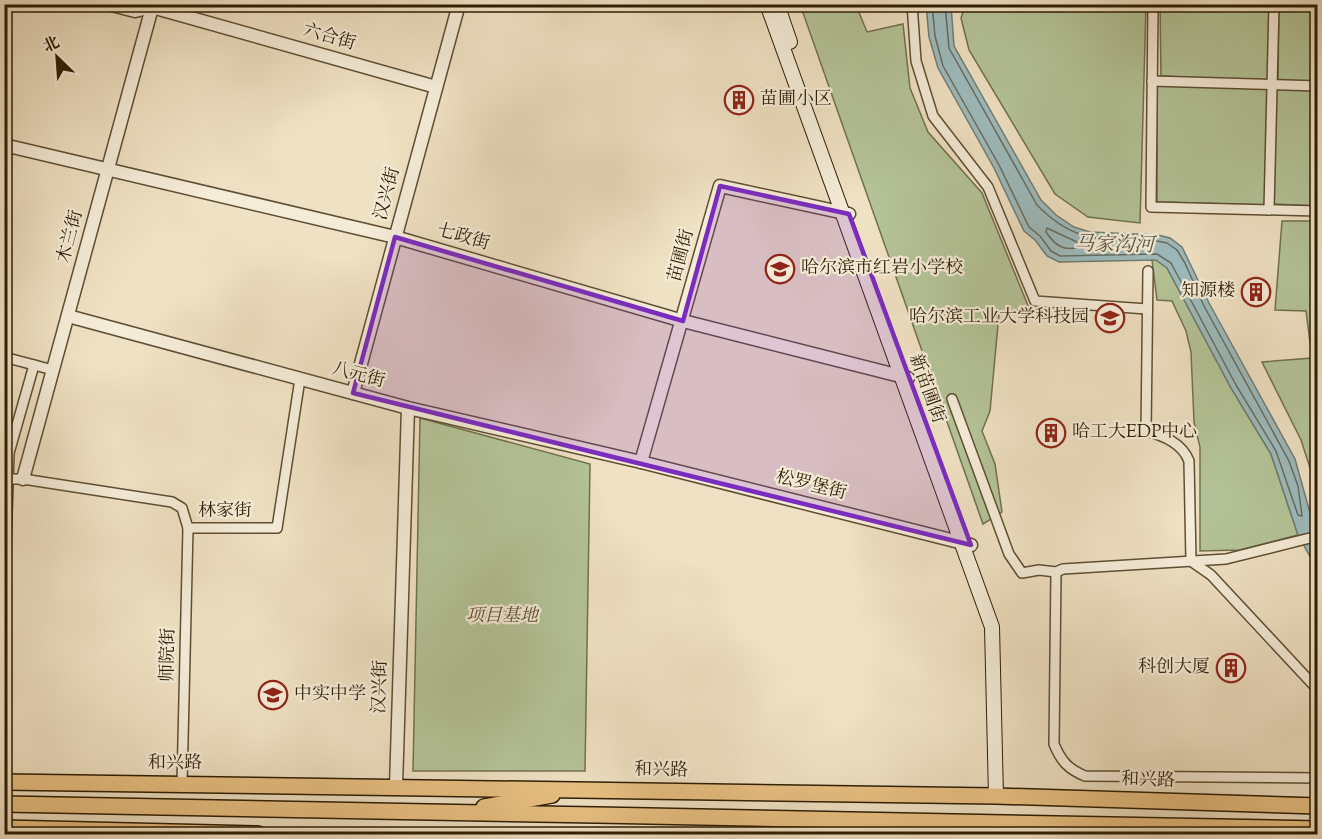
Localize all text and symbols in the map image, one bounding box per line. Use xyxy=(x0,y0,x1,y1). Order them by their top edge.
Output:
street label: 六合街 xyxy=(299,18,359,58)
north arrow xyxy=(27,27,87,87)
text: 北 xyxy=(40,32,64,59)
building icon: 苗圃小区 xyxy=(723,84,755,116)
place label: 苗圃小区 xyxy=(760,87,832,113)
street label: 汉兴街 xyxy=(368,165,408,223)
street label: 木兰街 xyxy=(51,208,91,266)
street label: 七政街 xyxy=(433,218,493,258)
street label: 苗圃街 xyxy=(662,227,702,285)
water label: 马家沟河 xyxy=(1074,231,1157,261)
school or university icon: 哈尔滨市红岩小学校 xyxy=(764,253,796,285)
place label: 哈尔滨市红岩小学校 xyxy=(801,256,963,282)
building icon: 知源楼 xyxy=(1240,276,1272,308)
place label: 知源楼 xyxy=(1181,279,1235,305)
school or university icon: 哈尔滨工业大学科技园 xyxy=(1094,302,1126,334)
place label: 哈尔滨工业大学科技园 xyxy=(909,305,1089,331)
street label: 新苗圃街 xyxy=(901,351,951,427)
street label: 八元街 xyxy=(329,356,387,396)
building icon: 哈工大EDP中心 xyxy=(1035,417,1067,449)
place label: 哈工大EDP中心 xyxy=(1072,420,1197,446)
street label: 松罗堡街 xyxy=(773,465,849,507)
street label: 林家街 xyxy=(198,499,252,525)
park label: 项目基地 xyxy=(466,604,540,630)
street label: 师院街 xyxy=(156,628,182,682)
building icon: 科创大厦 xyxy=(1215,652,1247,684)
place label: 科创大厦 xyxy=(1138,655,1210,681)
street label: 汉兴街 xyxy=(367,660,395,714)
school or university icon: 中实中学 xyxy=(257,679,289,711)
place label: 中实中学 xyxy=(294,682,366,708)
street label: 和兴路 xyxy=(148,751,202,777)
street label: 和兴路 xyxy=(634,758,688,784)
street label: 和兴路 xyxy=(1121,767,1175,795)

